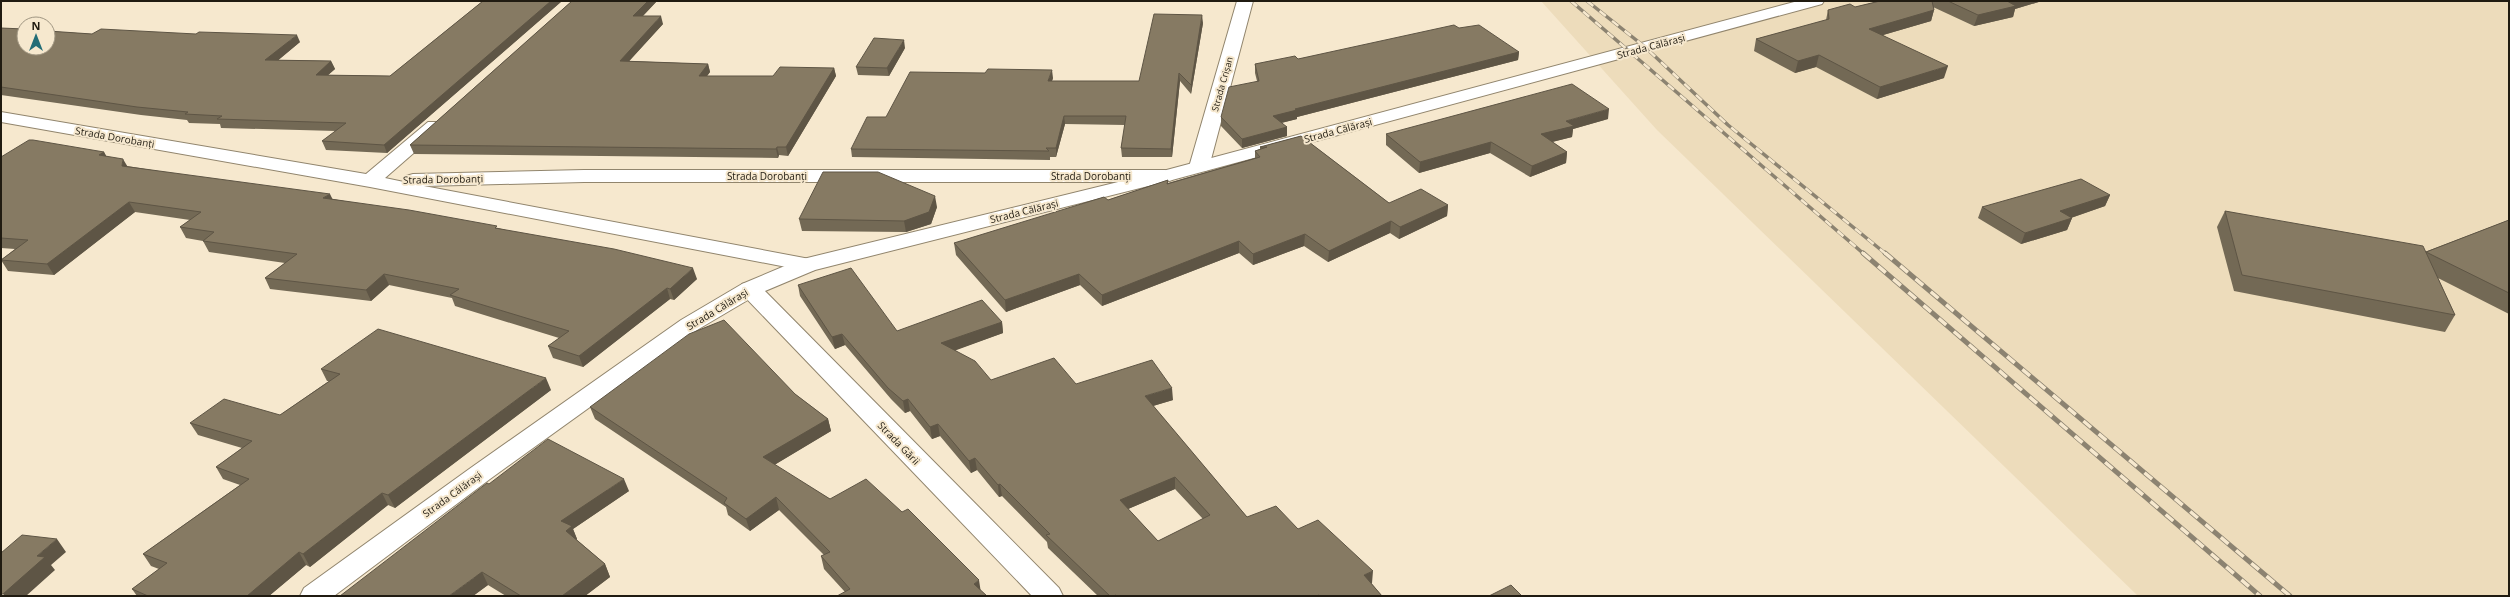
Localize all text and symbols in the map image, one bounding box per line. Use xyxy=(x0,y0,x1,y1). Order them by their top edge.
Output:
north arrow xyxy=(16,16,56,56)
text: N xyxy=(32,18,40,33)
street label: Strada Călărași xyxy=(1615,30,1687,62)
street label: Strada Crișan xyxy=(1208,55,1236,113)
street label: Strada Călărași xyxy=(1302,114,1374,146)
street label: Strada Dorobanți xyxy=(74,123,156,151)
street label: Strada Dorobanți xyxy=(727,169,807,183)
street label: Strada Dorobanți xyxy=(1051,169,1131,183)
street label: Strada Dorobanți xyxy=(403,171,483,187)
street label: Strada Călărași xyxy=(988,196,1060,226)
street label: Strada Călărași xyxy=(683,285,751,333)
street label: Strada Gării xyxy=(875,418,923,468)
street label: Strada Călărași xyxy=(420,468,484,520)

